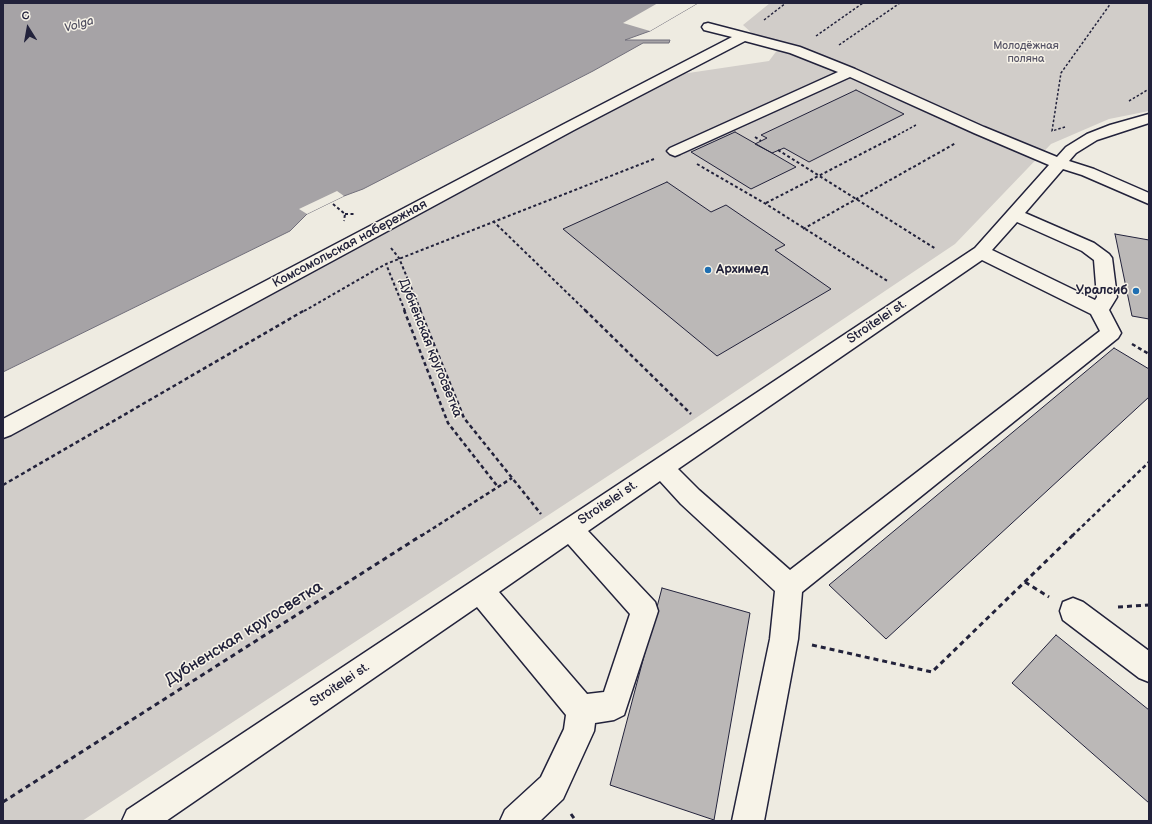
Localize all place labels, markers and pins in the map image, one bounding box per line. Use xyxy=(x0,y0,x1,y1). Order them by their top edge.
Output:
place label: Архимед xyxy=(716,262,769,278)
marker: Архимед xyxy=(703,265,713,275)
place label: Уралсиб xyxy=(1076,283,1128,299)
marker: Уралсиб xyxy=(1131,286,1141,296)

